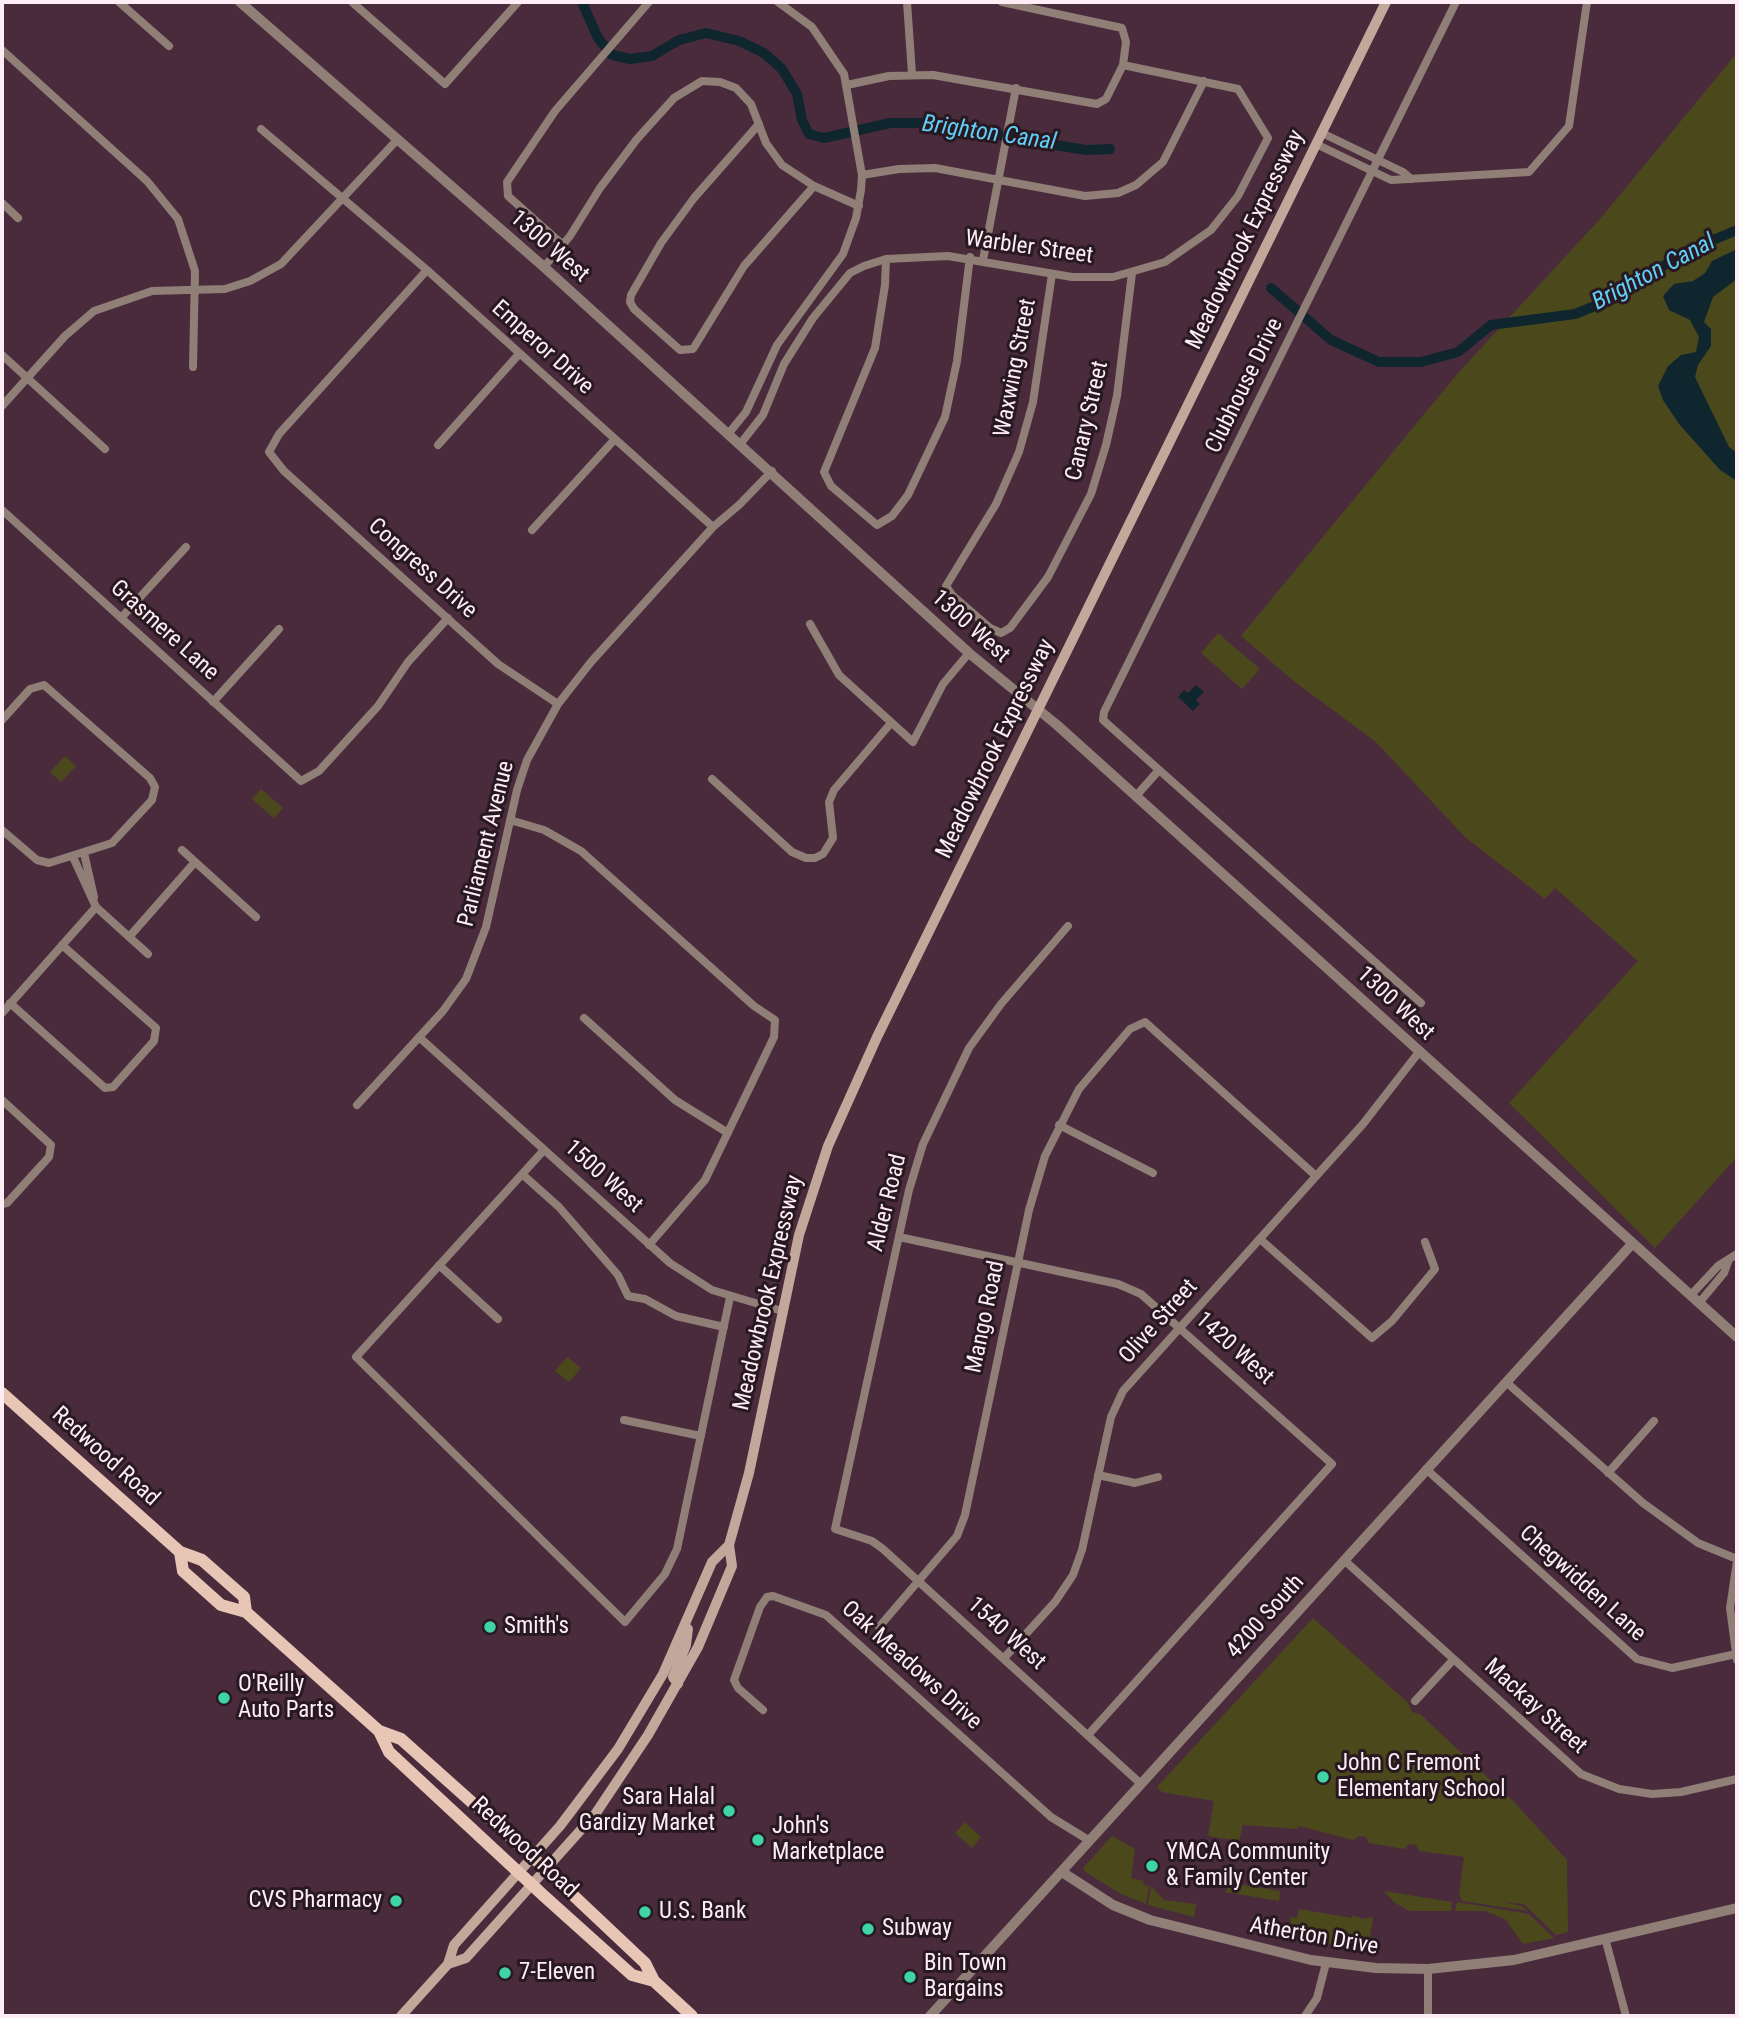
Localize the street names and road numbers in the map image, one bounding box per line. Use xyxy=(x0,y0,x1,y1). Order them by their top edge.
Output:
street label: Meadowbrook Expressway xyxy=(1181,126,1311,354)
street label: 1300 West xyxy=(504,205,594,289)
street label: Warbler Street xyxy=(963,225,1095,271)
street label: Emperor Drive xyxy=(485,295,599,401)
street label: Waxwing Street xyxy=(989,297,1043,439)
street label: Clubhouse Drive xyxy=(1200,314,1290,458)
street label: Canary Street xyxy=(1061,358,1115,484)
street label: Congress Drive xyxy=(362,513,482,625)
street label: Grasmere Lane xyxy=(104,575,224,687)
street label: 1300 West xyxy=(925,585,1015,669)
street label: Meadowbrook Expressway xyxy=(931,635,1061,863)
street label: Parliament Avenue xyxy=(453,758,521,930)
street label: 1300 West xyxy=(1351,961,1439,1047)
street label: 1500 West xyxy=(558,1135,648,1219)
street label: Alder Road xyxy=(863,1152,913,1254)
street label: Meadowbrook Expressway xyxy=(728,1173,810,1413)
street label: Mango Road xyxy=(961,1258,1011,1376)
street label: Olive Street xyxy=(1114,1274,1204,1370)
street label: 1420 West xyxy=(1189,1307,1279,1391)
street label: Redwood Road xyxy=(45,1401,165,1513)
street label: Chegwidden Lane xyxy=(1513,1520,1651,1648)
street label: 4200 South xyxy=(1221,1569,1311,1665)
street label: 1540 West xyxy=(961,1592,1051,1676)
street label: Oak Meadows Drive xyxy=(835,1596,987,1736)
street label: Mackay Street xyxy=(1478,1654,1592,1760)
street label: Redwood Road xyxy=(465,1792,583,1904)
street label: Atherton Drive xyxy=(1248,1912,1380,1962)

